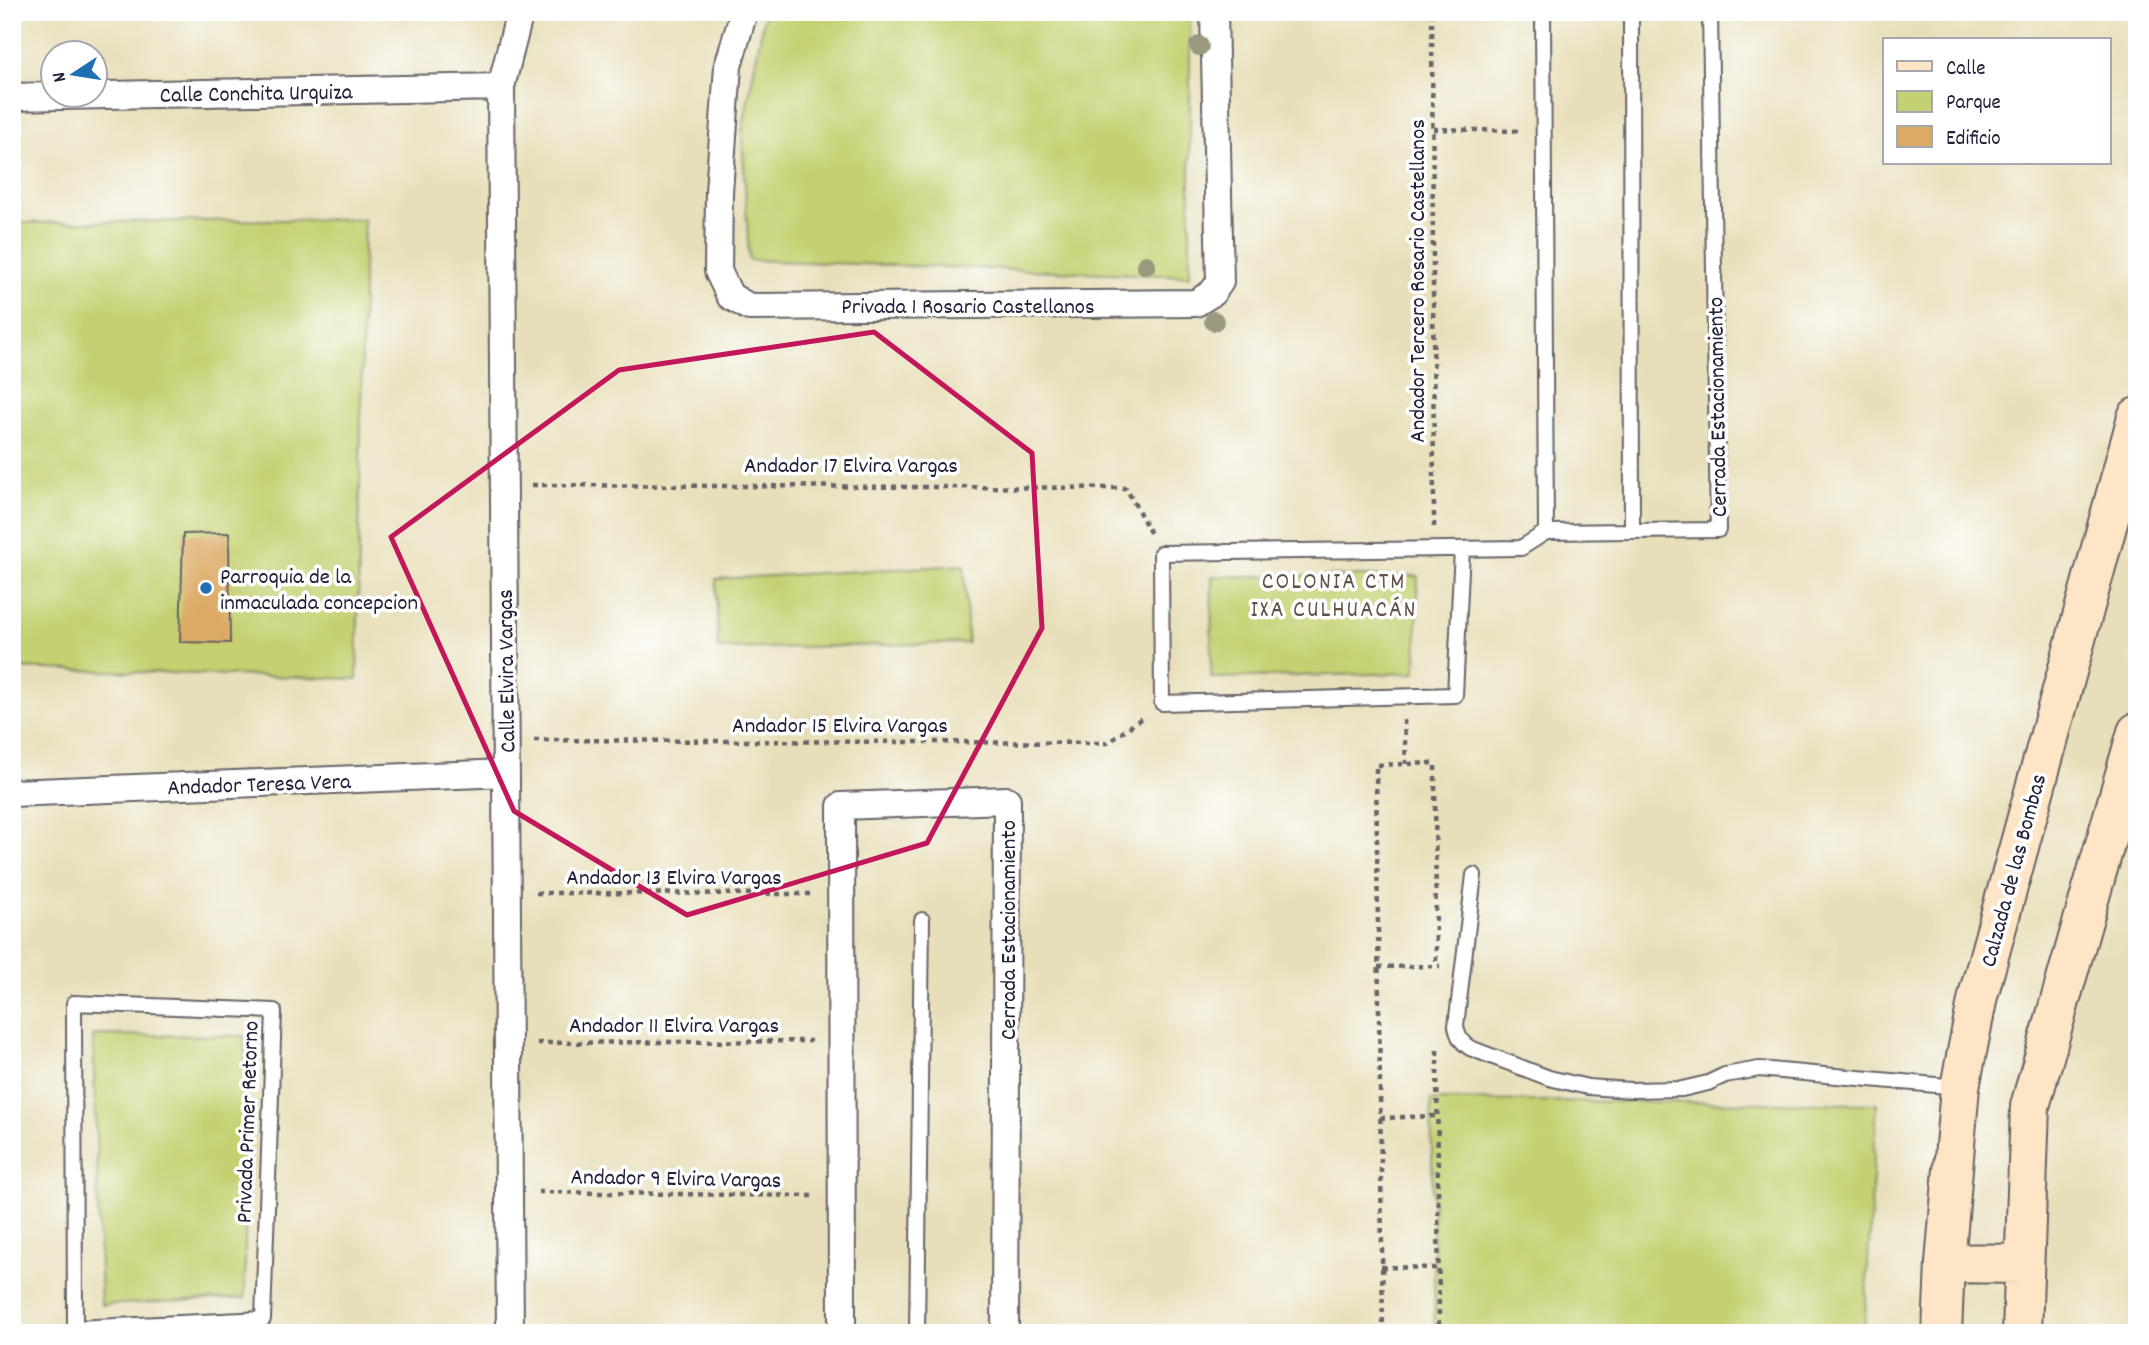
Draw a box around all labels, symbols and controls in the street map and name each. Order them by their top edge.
north arrow [38,38,108,108]
legend [1883,38,2110,164]
text: Calle [1946,55,1985,85]
text: N [47,69,75,84]
street label: Calle Conchita Urquiza [159,77,354,114]
text: Parque [1946,89,2001,119]
street label: Andador Tercero Rosario Castellanos [1403,119,1436,443]
text: Edificio [1946,125,2001,155]
street label: Privada 1 Rosario Castellanos [841,292,1095,325]
street label: Cerrada Estacionamiento [1701,297,1738,517]
street label: Andador 17 Elvira Vargas [744,451,958,484]
place label: Parroquia de la inmaculada concepcion [220,562,418,621]
district label: COLONIA CTM IXA CULHUACÁN [1251,566,1417,628]
marker: Parroquia de la inmaculada concepcion [198,580,214,596]
street label: Calle Elvira Vargas [491,589,526,753]
street label: Andador 15 Elvira Vargas [732,711,948,744]
street label: Andador Teresa Vera [167,767,353,806]
street label: Calzada de las Bombas [1974,771,2057,971]
street label: Cerrada Estacionamiento [994,820,1027,1040]
street label: Andador 13 Elvira Vargas [566,863,782,896]
street label: Andador 11 Elvira Vargas [569,1011,779,1044]
street label: Privada Primer Retorno [229,1020,270,1224]
street label: Andador 9 Elvira Vargas [570,1162,782,1199]

